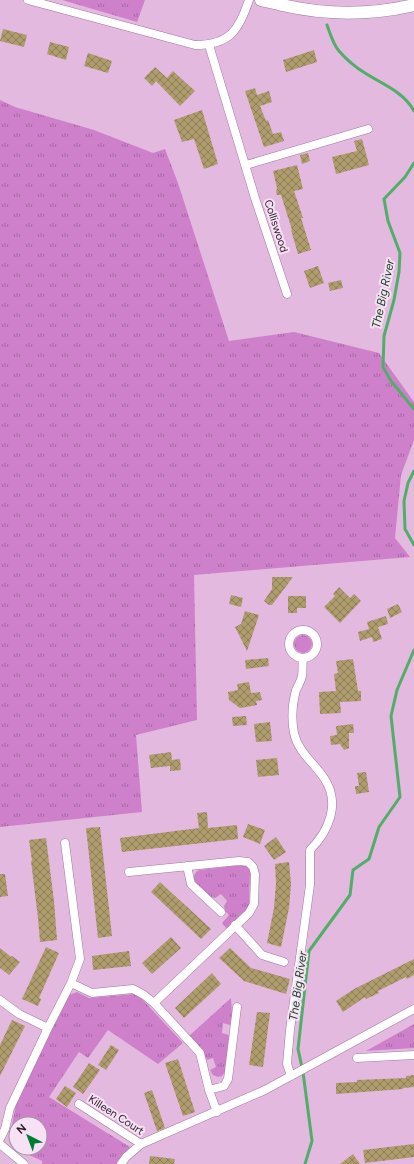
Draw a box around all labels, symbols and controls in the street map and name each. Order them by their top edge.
street label: Colliswood [261,198,291,254]
water label: The Big River [369,257,397,330]
water label: The Big River [286,949,310,1022]
street label: Killeen Court [86,1092,146,1138]
north arrow [8,1116,48,1156]
text: N [14,1121,29,1137]

